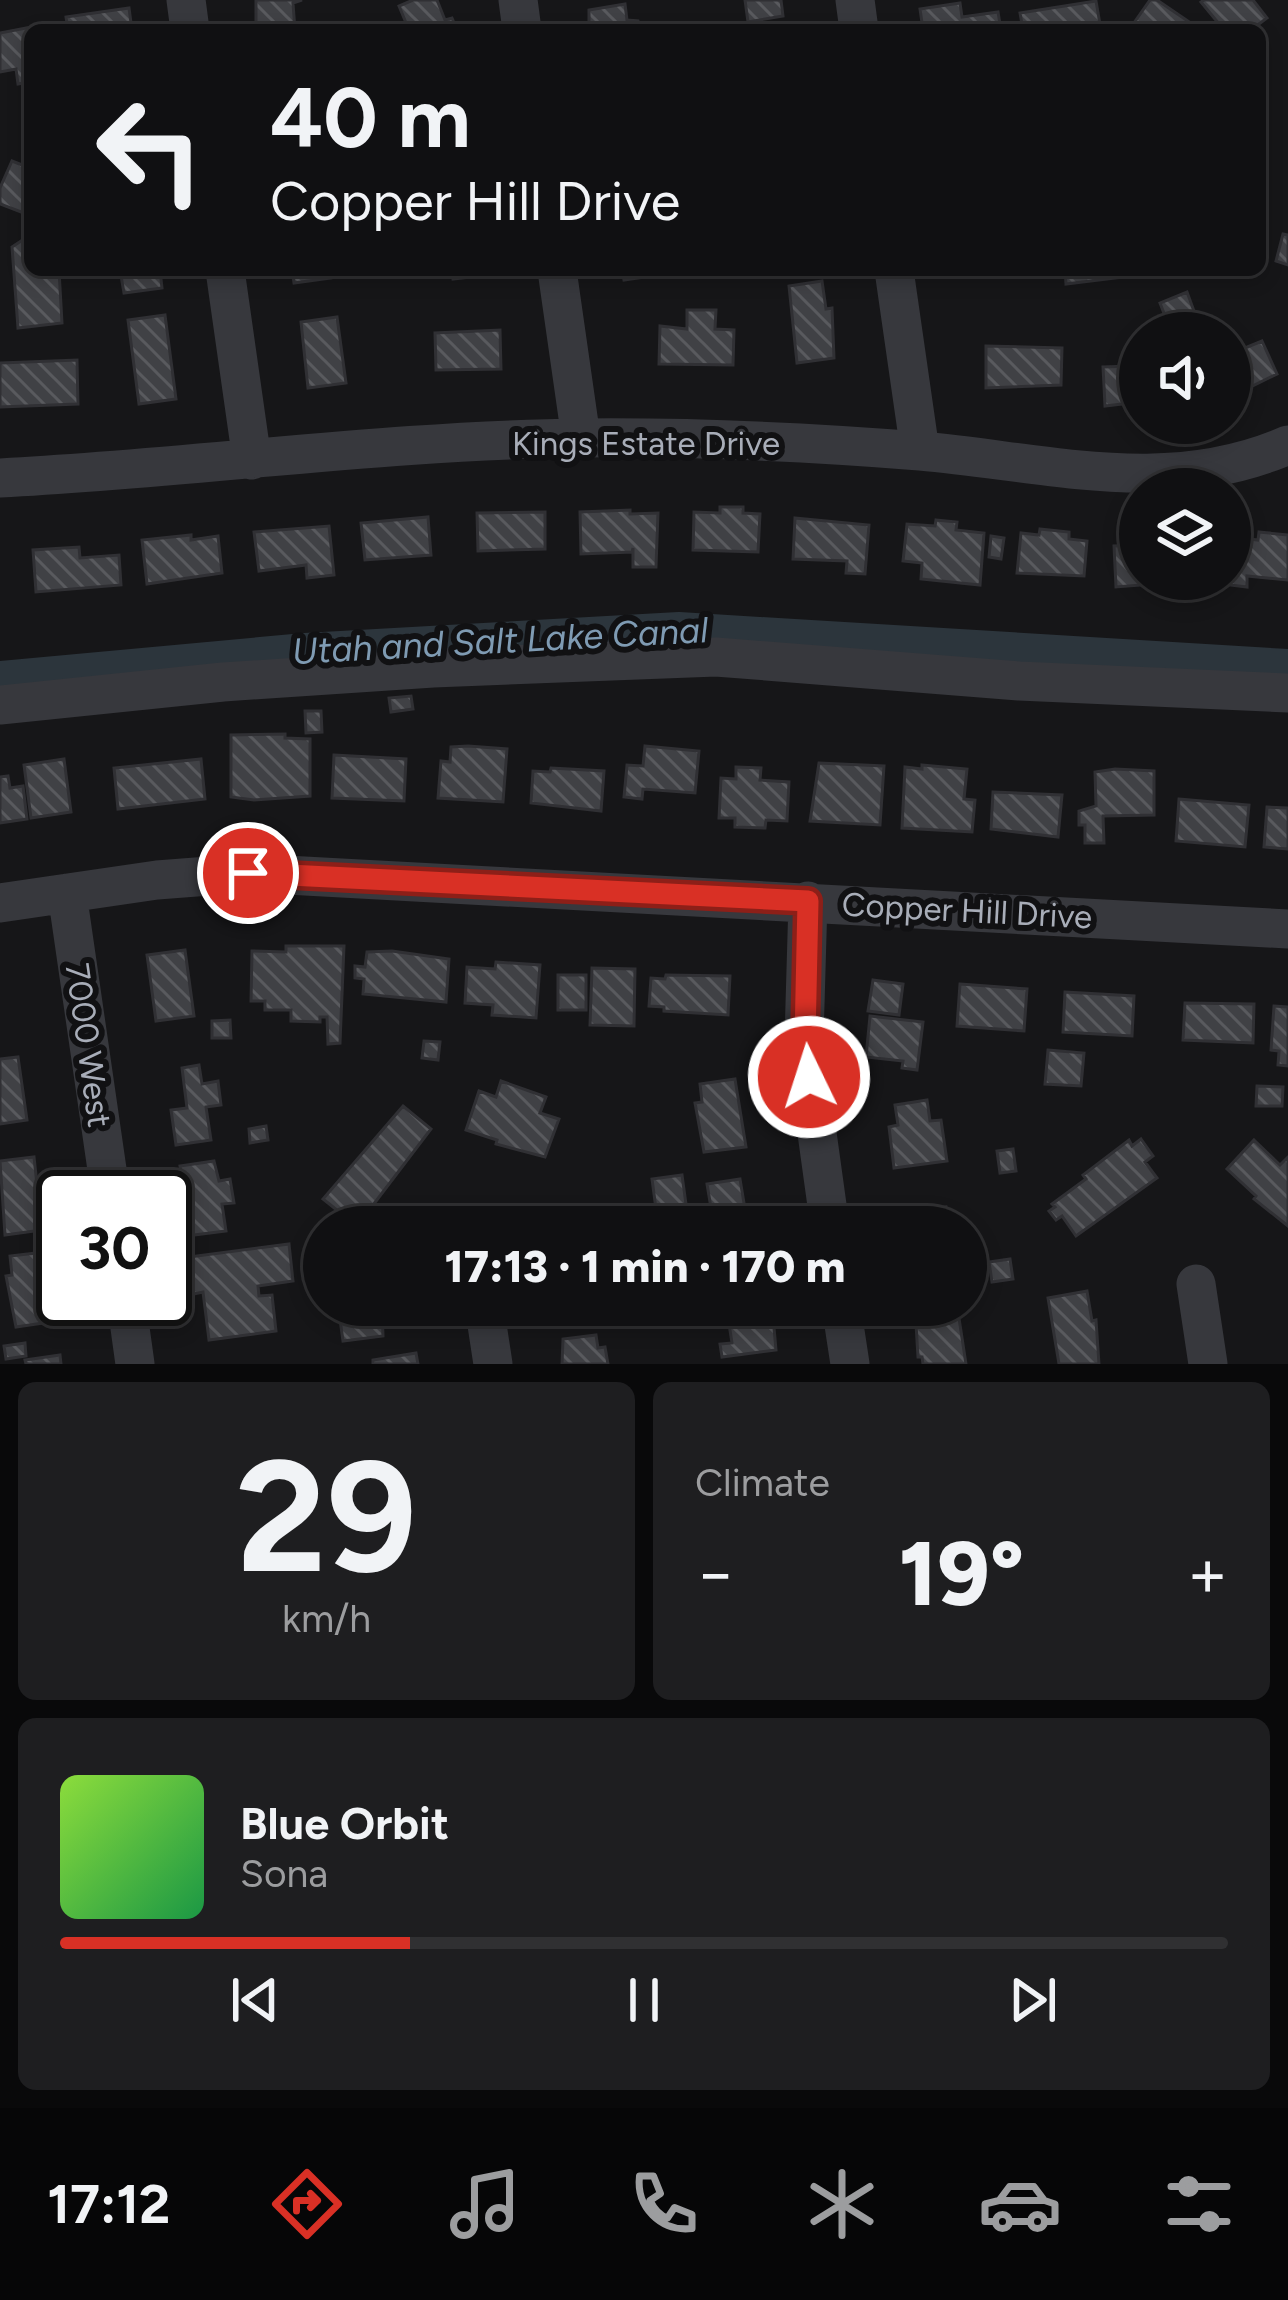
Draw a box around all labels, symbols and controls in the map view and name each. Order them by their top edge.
text: 40 m [270,67,471,168]
icon: left [72,72,228,228]
text: Copper Hill Drive [270,169,680,234]
map controls [1119,312,1251,600]
button: sound [1119,312,1251,444]
street label: Kings Estate Drive [512,424,780,463]
button: layers [1119,468,1251,600]
water label: Utah and Salt Lake Canal [291,608,710,673]
pin [197,822,299,924]
icon: arrive [215,840,281,906]
street label: Copper Hill Drive [841,884,1093,937]
street label: 7000 West [58,960,119,1130]
position arrow [746,1014,872,1140]
speed limit sign: 30 [36,1170,192,1326]
text: 17:13 · 1 min · 170 m [445,1239,845,1293]
text: 29 [236,1423,417,1610]
text: Climate [695,1459,830,1506]
text: 19° [899,1519,1024,1628]
text: − [695,1533,736,1613]
text: + [1187,1533,1228,1613]
text: km/h [282,1595,371,1642]
text: Blue Orbit [240,1796,449,1850]
text: Sona [240,1850,328,1897]
icon: previous [222,1967,288,2033]
icon: pause [611,1967,677,2033]
icon: next [1000,1967,1066,2033]
icon: directions [265,2162,349,2246]
icon: music [443,2162,527,2246]
icon: phone [622,2162,706,2246]
icon: climate [800,2162,884,2246]
icon: car [978,2162,1062,2246]
icon: filters [1157,2162,1241,2246]
text: 17:12 [47,2172,170,2237]

